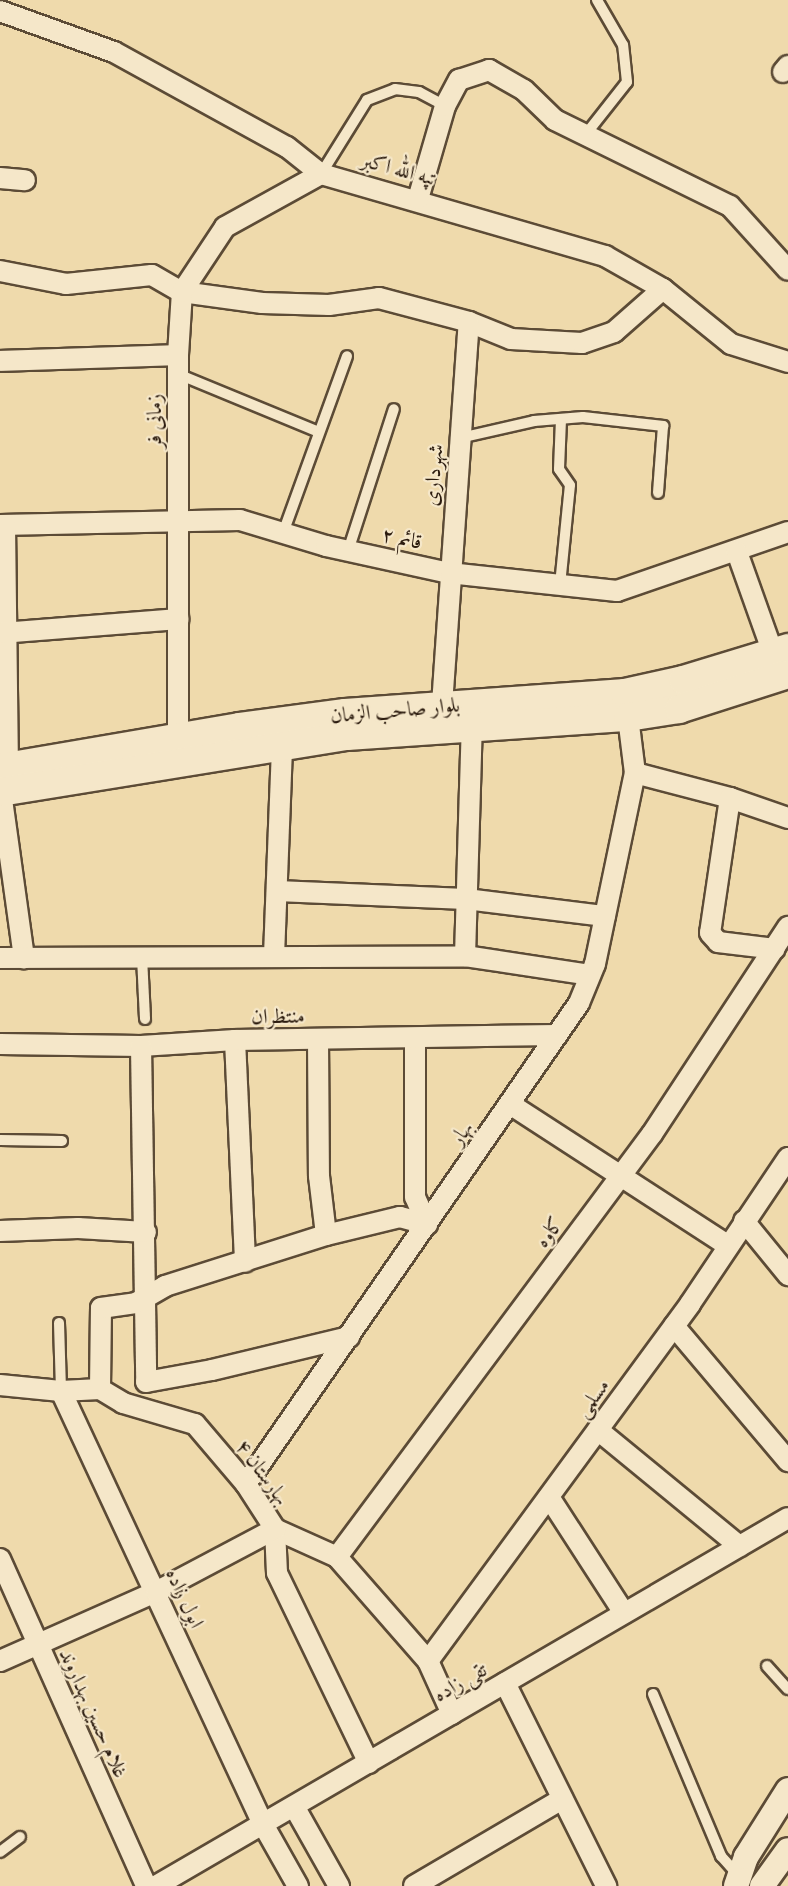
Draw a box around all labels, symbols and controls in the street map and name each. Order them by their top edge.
street label: تپه الله اکبر [358,147,440,191]
street label: زمانی فر [141,394,167,448]
street label: شهرداری [418,443,448,507]
street label: قائم ۲ [380,521,424,555]
street label: بلوار صاحب الزمان [329,692,461,728]
street label: منتظران [251,1003,305,1029]
street label: بهار [444,1116,478,1150]
street label: کاوه [529,1211,569,1253]
street label: مسلمی [569,1374,615,1422]
street label: بهارستان ۴ [231,1434,295,1510]
street label: ابول زاده [160,1564,210,1632]
street label: غلام حسین بهداروند [54,1644,134,1782]
street label: تقی زاده [429,1657,491,1707]

